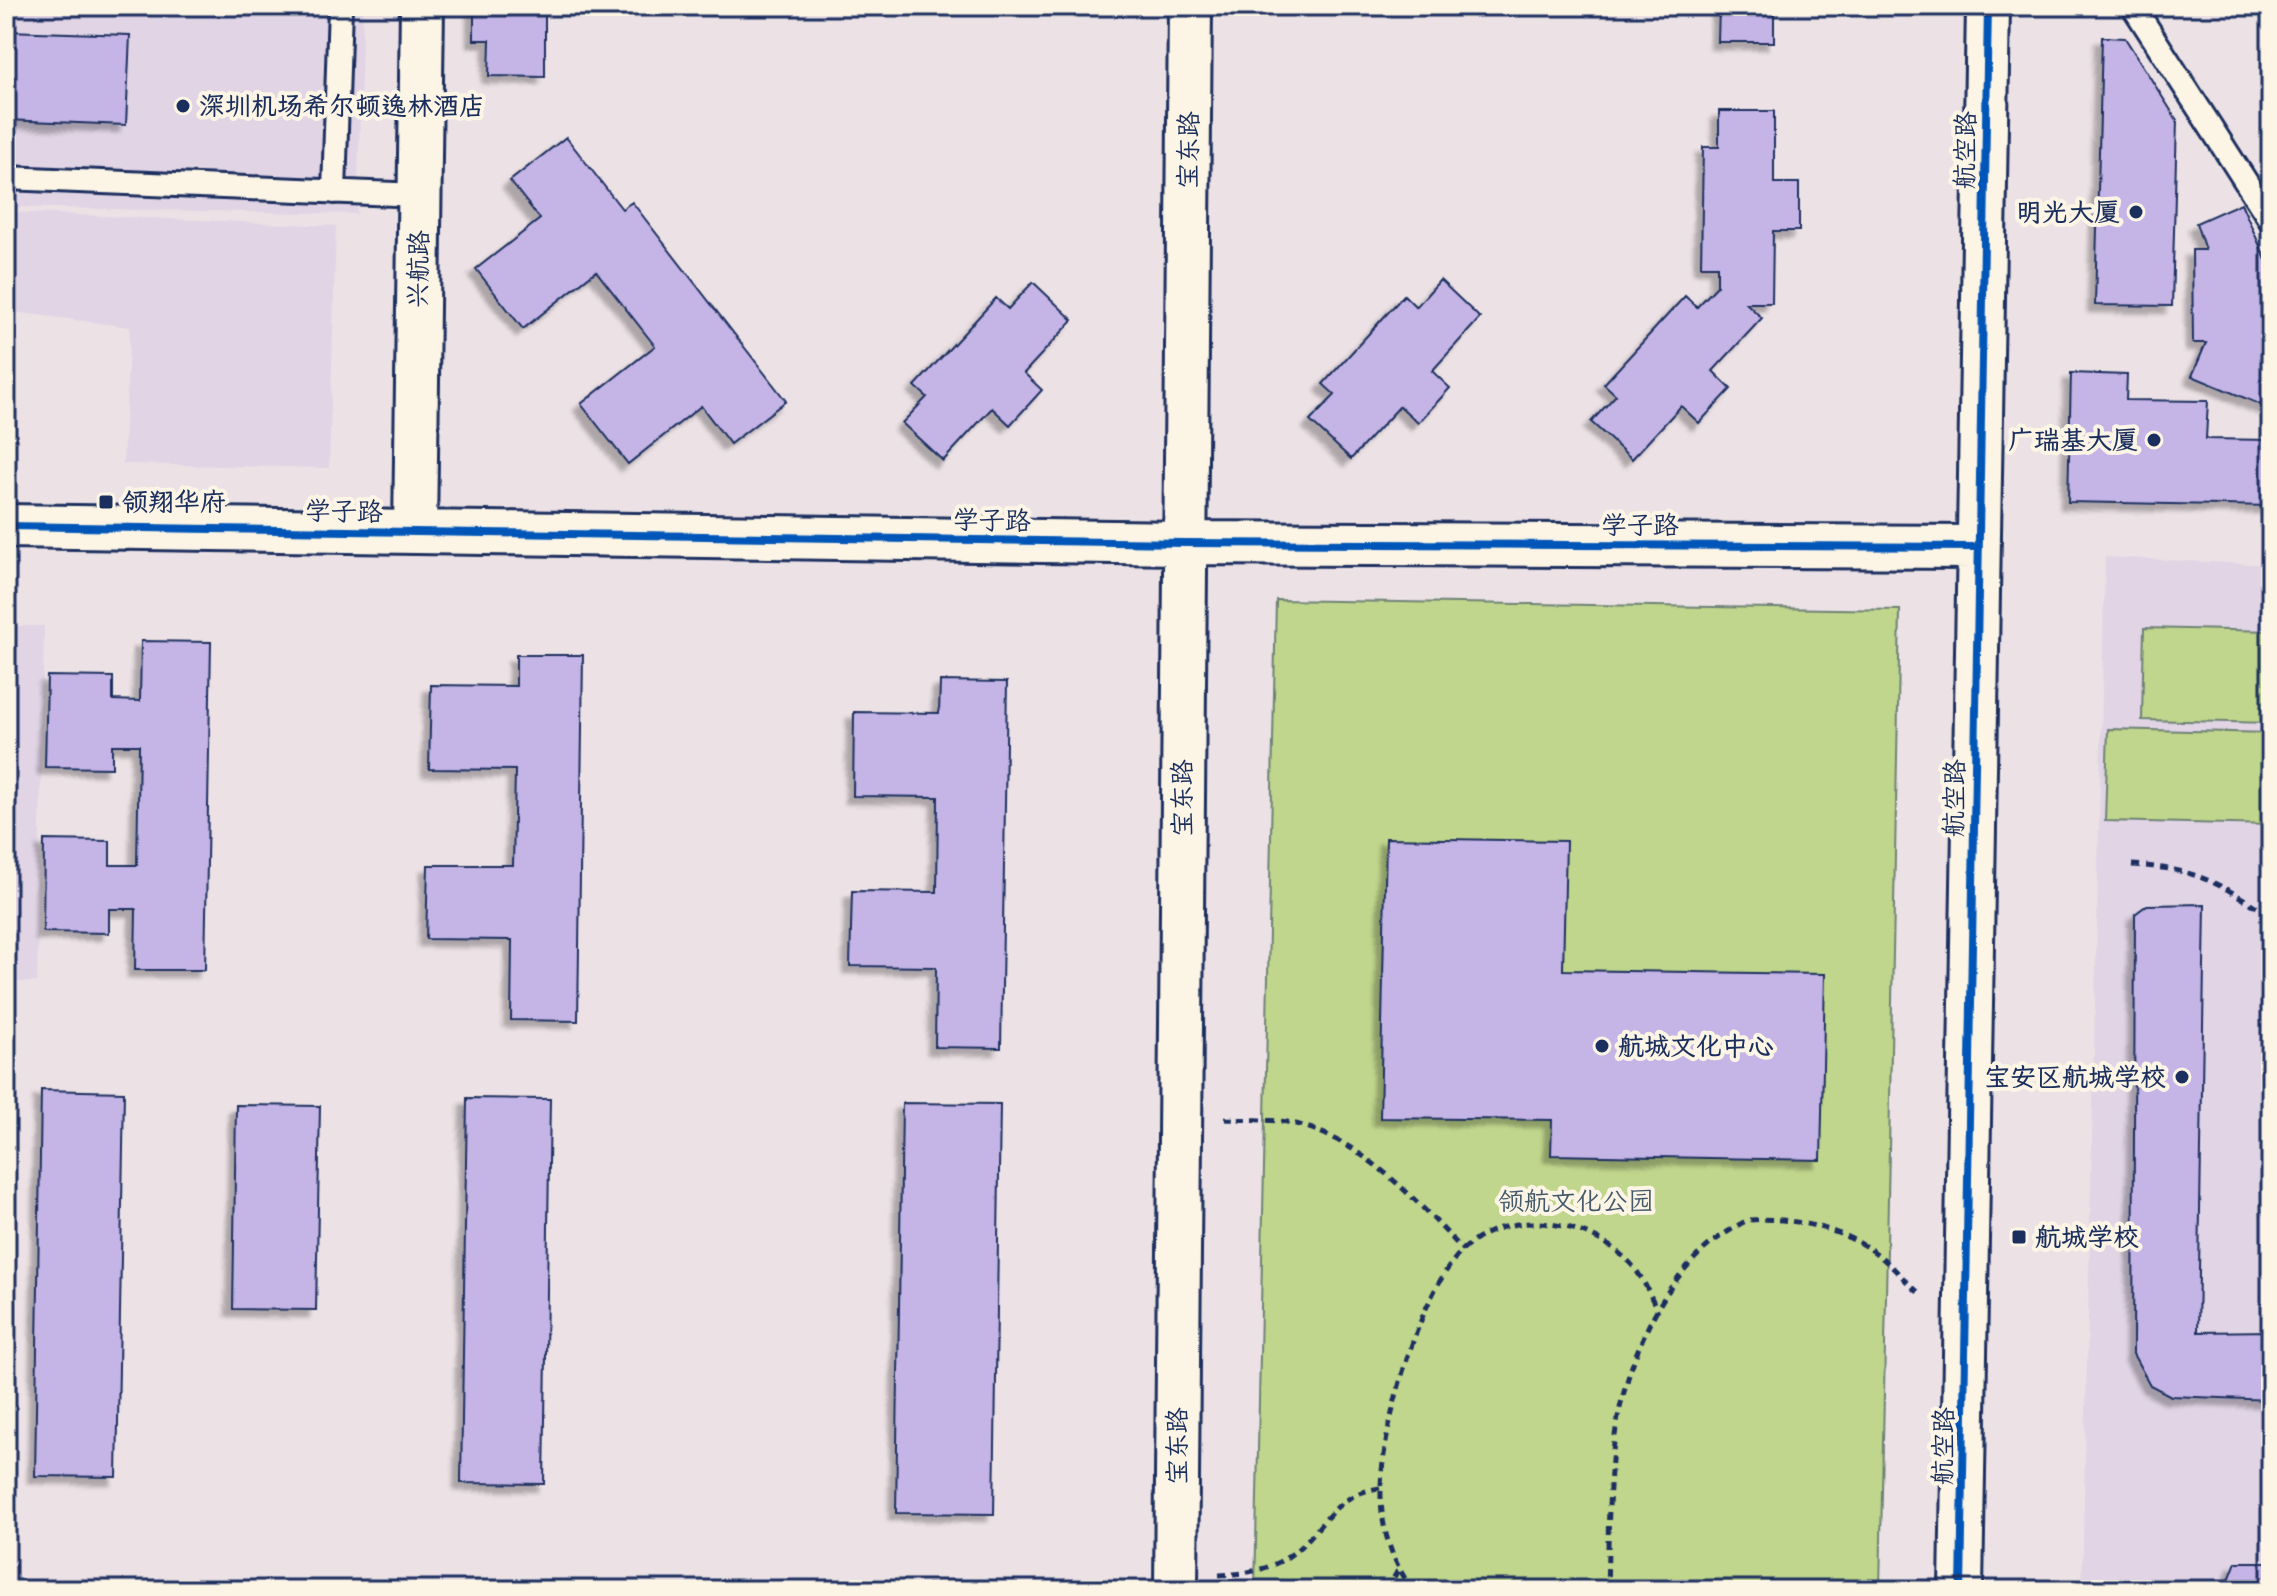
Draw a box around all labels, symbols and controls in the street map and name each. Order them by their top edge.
place label: 深圳机场希尔顿逸林酒店 [199,89,485,122]
marker: 深圳机场希尔顿逸林酒店 [174,97,192,115]
street label: 宝东路 [1170,111,1205,189]
street label: 航空路 [1947,111,1982,189]
place label: 明光大厦 [2016,195,2120,228]
marker: 明光大厦 [2127,203,2145,221]
street label: 兴航路 [400,230,435,308]
place label: 广瑞基大厦 [2008,423,2138,456]
marker: 广瑞基大厦 [2145,431,2163,449]
place label: 领翔华府 [122,485,226,518]
marker: 领翔华府 [97,493,115,511]
street label: 学子路 [305,493,383,528]
street label: 学子路 [953,502,1031,537]
street label: 学子路 [1601,508,1679,541]
street label: 宝东路 [1165,759,1198,837]
street label: 航空路 [1936,759,1971,837]
place label: 航城文化中心 [1618,1029,1774,1062]
marker: 航城文化中心 [1593,1037,1611,1055]
place label: 宝安区航城学校 [1984,1060,2166,1093]
marker: 宝安区航城学校 [2173,1068,2191,1086]
park label: 领航文化公园 [1498,1184,1654,1217]
place label: 航城学校 [2035,1220,2139,1253]
marker: 航城学校 [2010,1228,2028,1246]
street label: 宝东路 [1160,1407,1193,1485]
street label: 航空路 [1925,1407,1960,1485]

